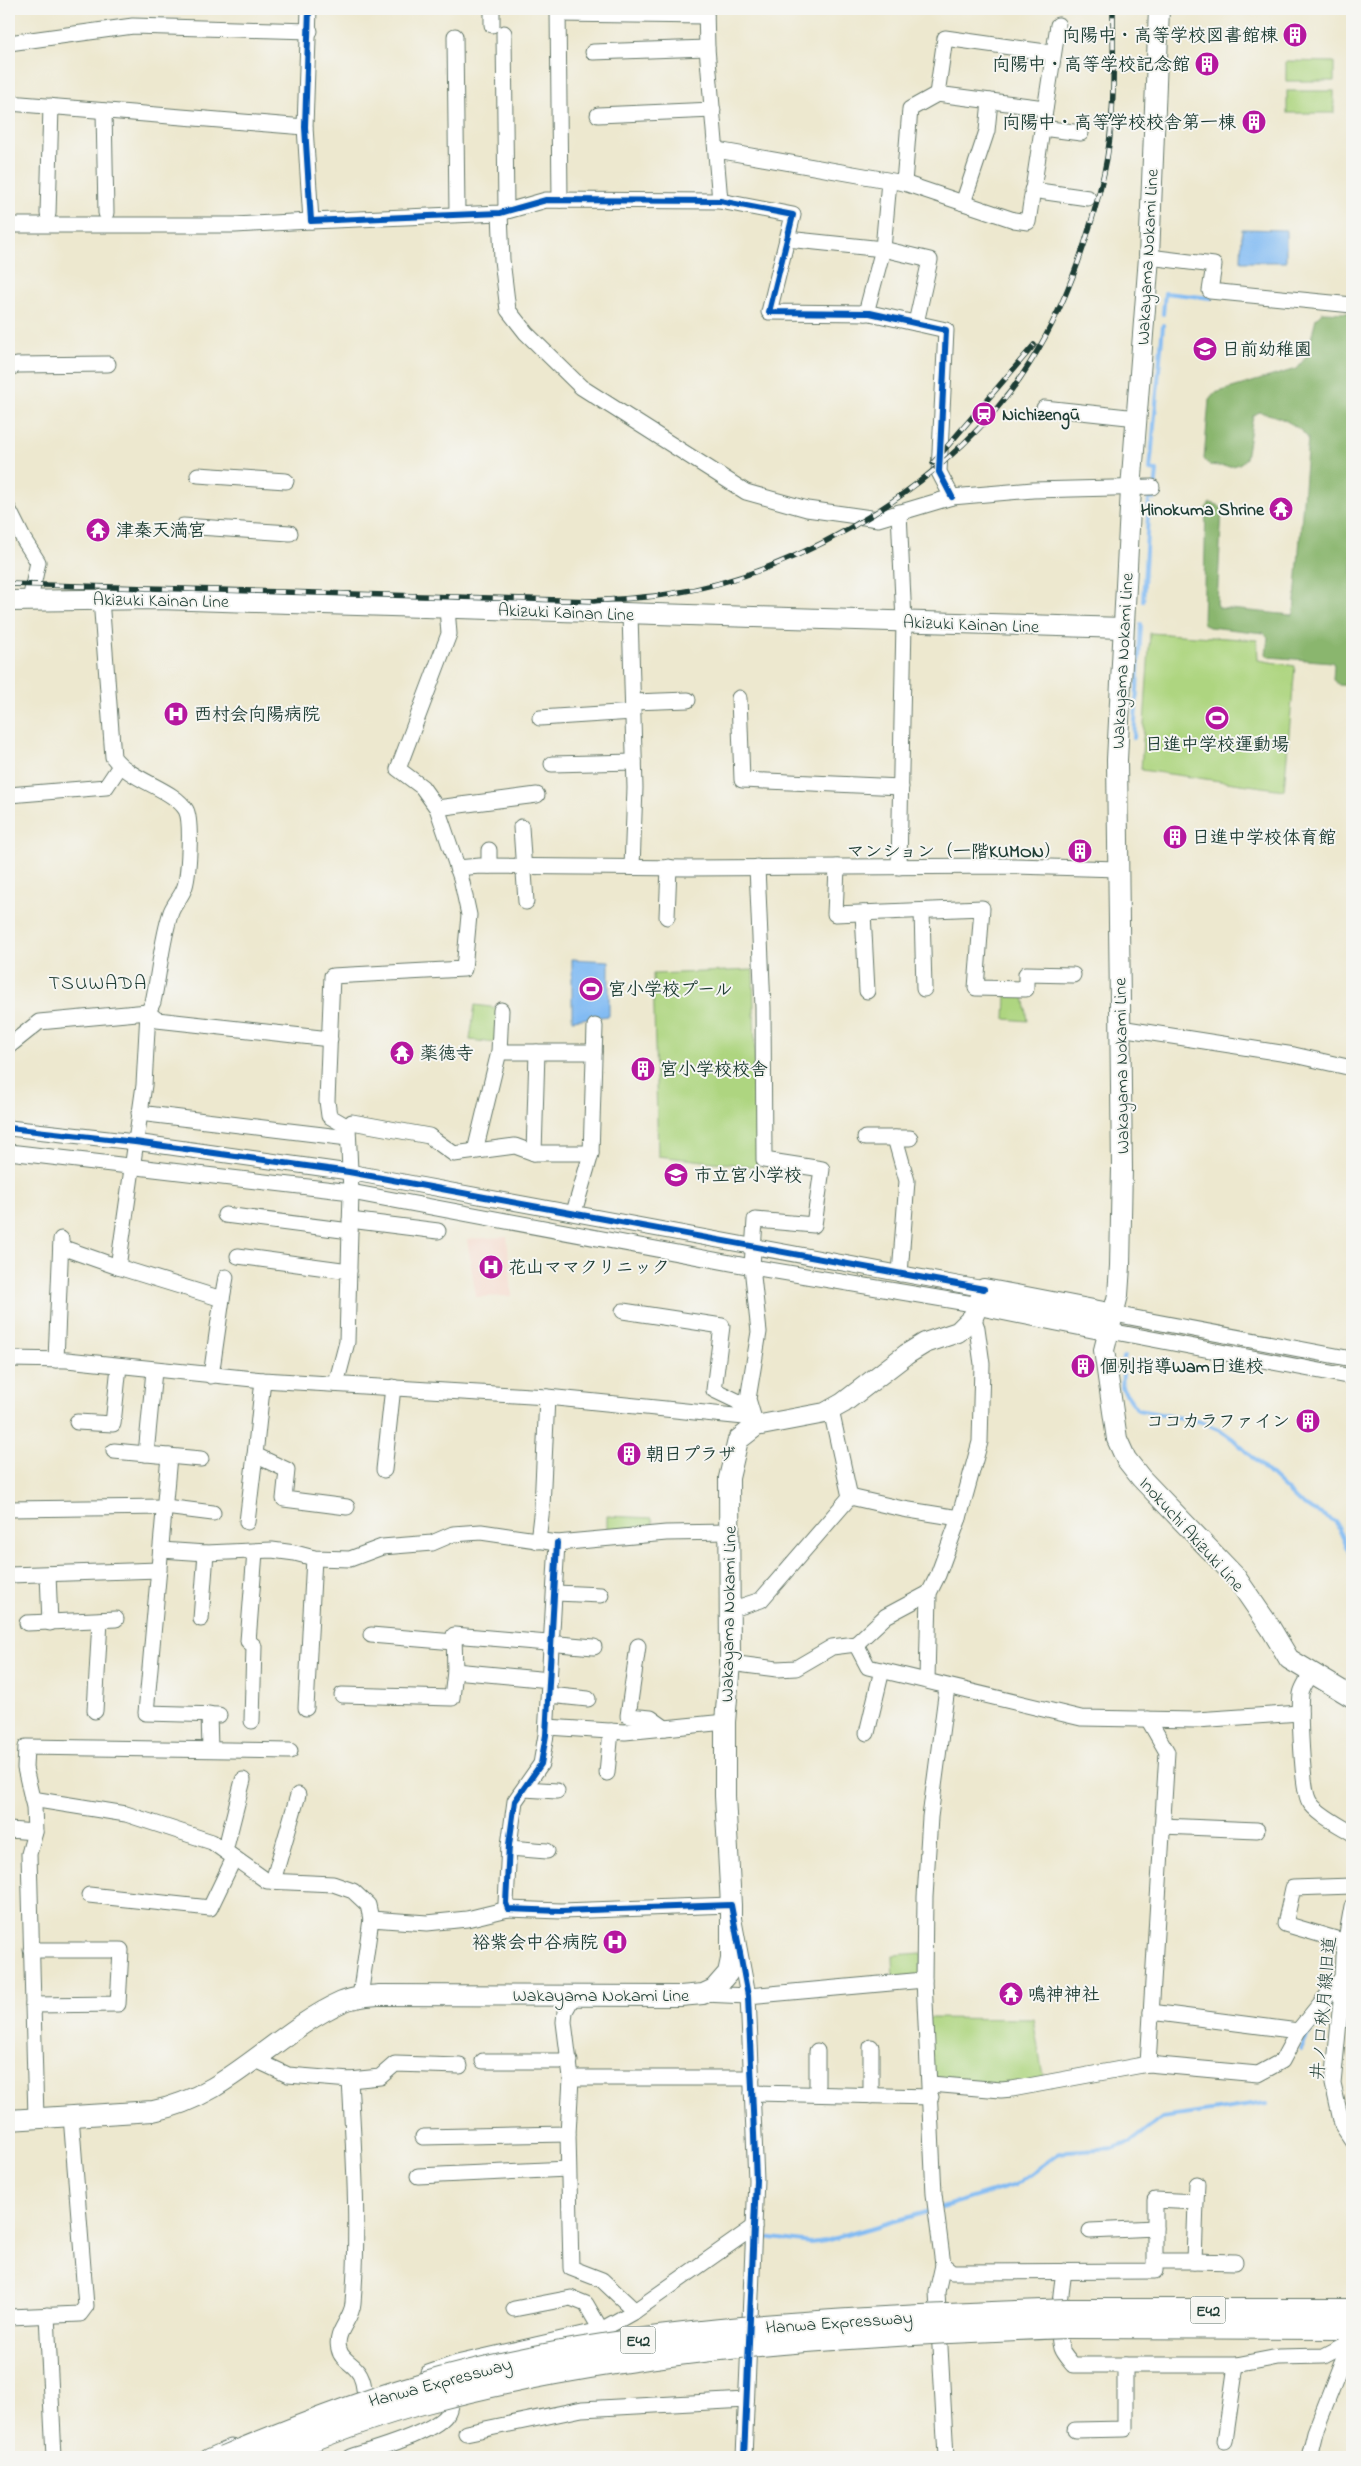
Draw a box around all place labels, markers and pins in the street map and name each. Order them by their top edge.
building icon: 向陽中・高等学校図書館棟 [1282,22,1308,48]
place label: 向陽中・高等学校図書館棟 [1062,24,1278,50]
building icon: 向陽中・高等学校記念館 [1194,51,1220,77]
place label: 向陽中・高等学校記念館 [992,53,1190,79]
building icon: 向陽中・高等学校校舎第一棟 [1241,109,1267,135]
place label: 向陽中・高等学校校舎第一棟 [1002,111,1236,137]
school or university icon: 日前幼稚園 [1192,336,1218,362]
place label: 日前幼稚園 [1222,338,1312,364]
station icon: Nichizengū [971,401,997,427]
place label: Nichizengū [1002,403,1080,430]
temple icon: Hinokuma Shrine [1268,496,1294,522]
place label: Hinokuma Shrine [1140,498,1265,524]
temple icon: 津秦天満宮 [85,517,111,543]
place label: 津秦天満宮 [116,519,206,545]
hospital icon: 西村会向陽病院 [163,701,189,727]
place label: 西村会向陽病院 [194,703,320,729]
sports icon: 日進中学校運動場 [1204,705,1230,731]
place label: 日進中学校運動場 [1145,733,1289,759]
building icon: 日進中学校体育館 [1162,824,1188,850]
place label: 日進中学校体育館 [1192,826,1336,852]
building icon: マンション（一階KUMON） [1067,838,1093,864]
place label: マンション（一階KUMON） [846,840,1062,866]
sports icon: 宮小学校プール [578,976,604,1002]
place label: 宮小学校プール [608,978,732,1004]
temple icon: 薬徳寺 [389,1040,415,1066]
place label: 薬徳寺 [420,1042,474,1068]
building icon: 宮小学校校舎 [630,1056,656,1082]
place label: 宮小学校校舎 [660,1058,768,1084]
school or university icon: 市立宮小学校 [663,1162,689,1188]
place label: 市立宮小学校 [694,1164,802,1190]
hospital icon: 花山ママクリニック [478,1254,504,1280]
place label: 花山ママクリニック [508,1256,670,1282]
building icon: 個別指導Wam日進校 [1070,1353,1096,1379]
place label: 個別指導Wam日進校 [1100,1355,1264,1381]
building icon: ココカラファイン [1295,1408,1321,1434]
place label: ココカラファイン [1146,1410,1290,1436]
building icon: 朝日プラザ [616,1441,642,1467]
place label: 朝日プラザ [646,1443,736,1469]
hospital icon: 裕紫会中谷病院 [602,1929,628,1955]
place label: 裕紫会中谷病院 [472,1931,598,1957]
temple icon: 鳴神神社 [998,1981,1024,2007]
place label: 鳴神神社 [1028,1983,1100,2009]

